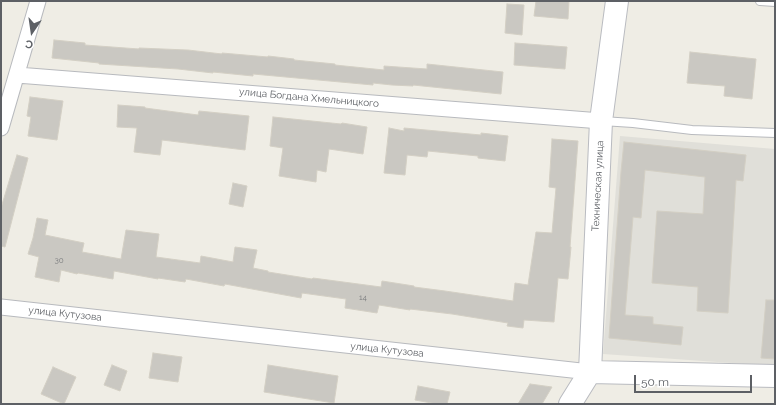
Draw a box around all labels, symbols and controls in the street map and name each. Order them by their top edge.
north arrow [12,12,52,52]
text: С [24,37,34,51]
street label: улица Богдана Хмельницкого [238,86,380,110]
street label: Техническая улица [590,140,606,232]
house number: 30 [54,256,64,266]
house number: 14 [359,293,367,303]
street label: улица Кутузова [28,304,102,324]
street label: улица Кутузова [350,340,424,360]
scale bar [636,367,754,393]
text: 50 m [641,375,669,389]

